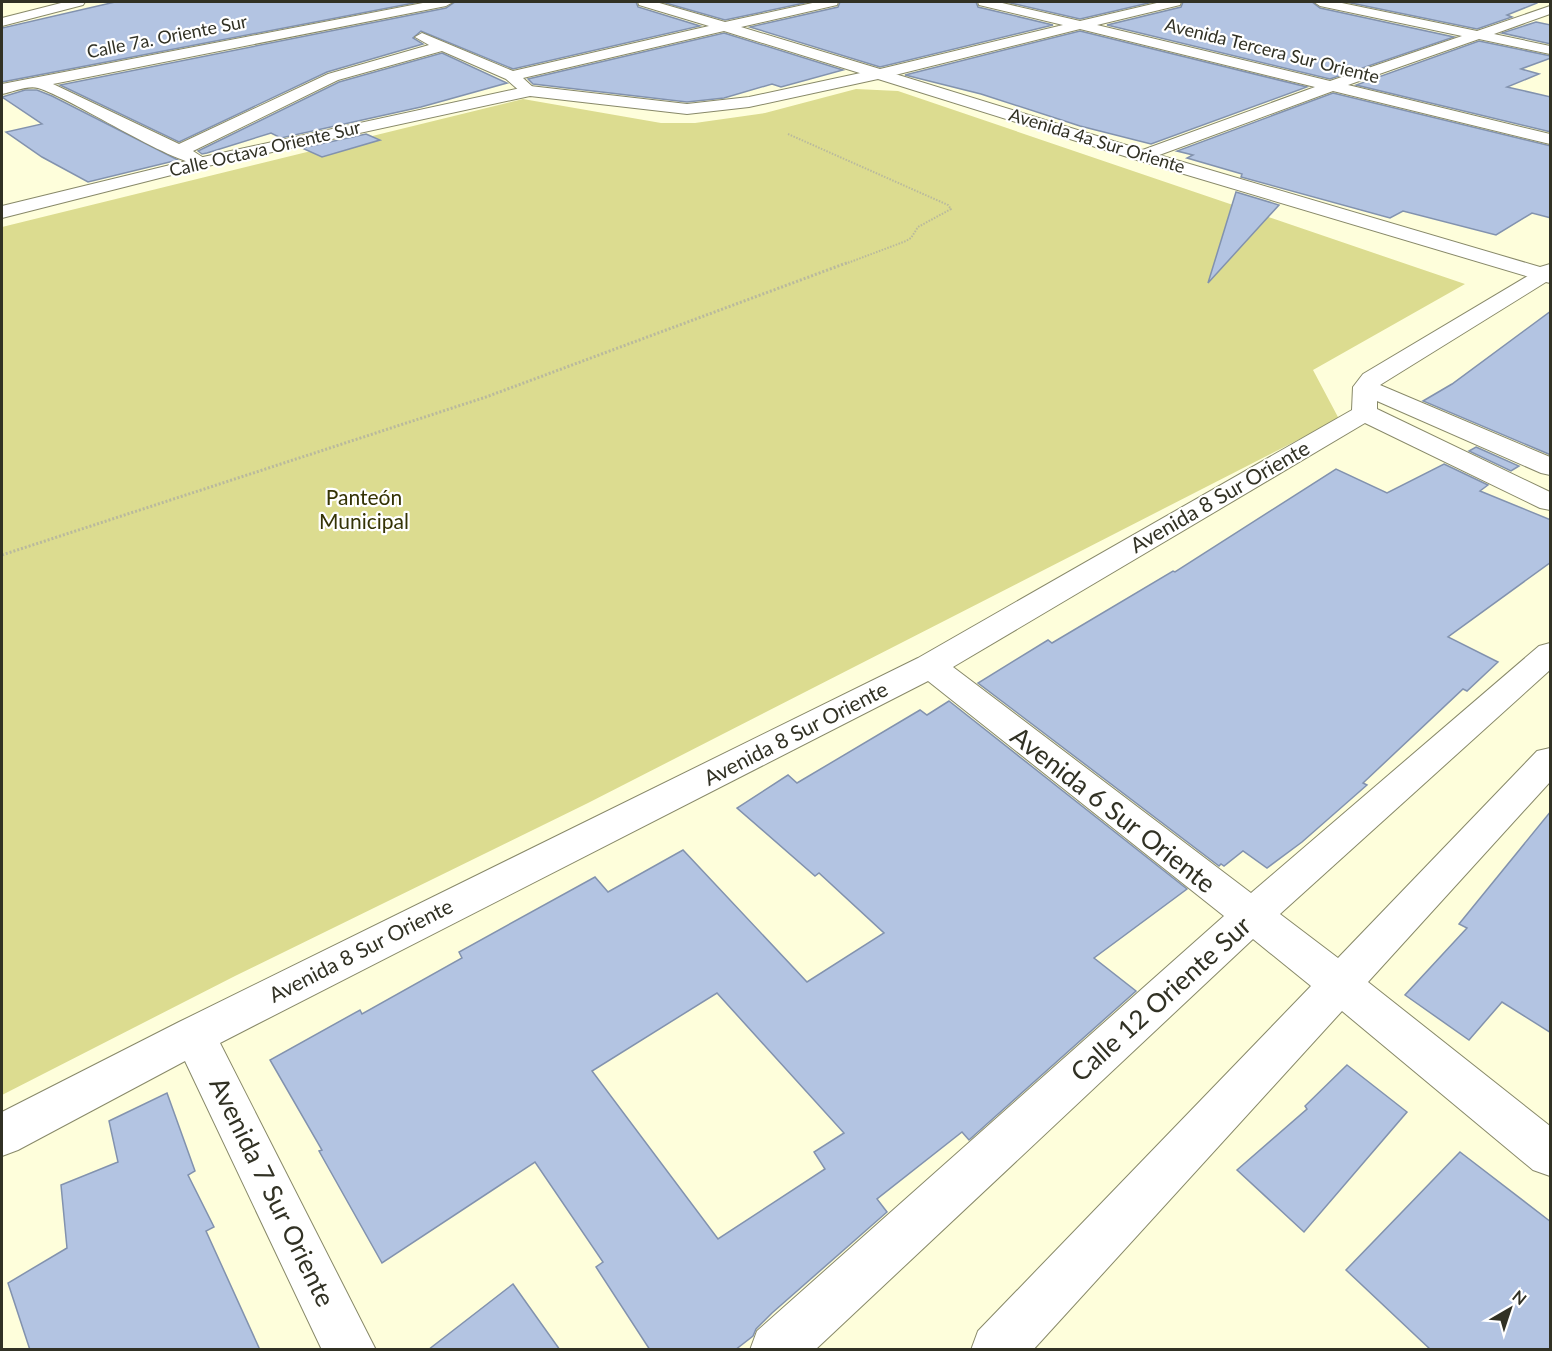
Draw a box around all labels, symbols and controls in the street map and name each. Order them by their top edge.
street label: Calle 7a. Oriente Sur [85,10,249,62]
street label: Avenida Tercera Sur Oriente [1163,13,1382,87]
street label: Avenida 4a Sur Oriente [1007,103,1188,177]
street label: Calle Octava Oriente Sur [167,115,363,181]
street label: Avenida 8 Sur Oriente [1125,434,1313,557]
park label: Panteón Municipal [319,484,409,533]
street label: Avenida 8 Sur Oriente [699,675,891,790]
street label: Avenida 6 Sur Oriente [1005,719,1222,899]
street label: Avenida 8 Sur Oriente [264,892,456,1007]
street label: Calle 12 Oriente Sur [1064,909,1257,1088]
street label: Avenida 7 Sur Oriente [203,1072,342,1311]
north arrow [1480,1279,1540,1339]
text: N [1509,1286,1531,1308]

